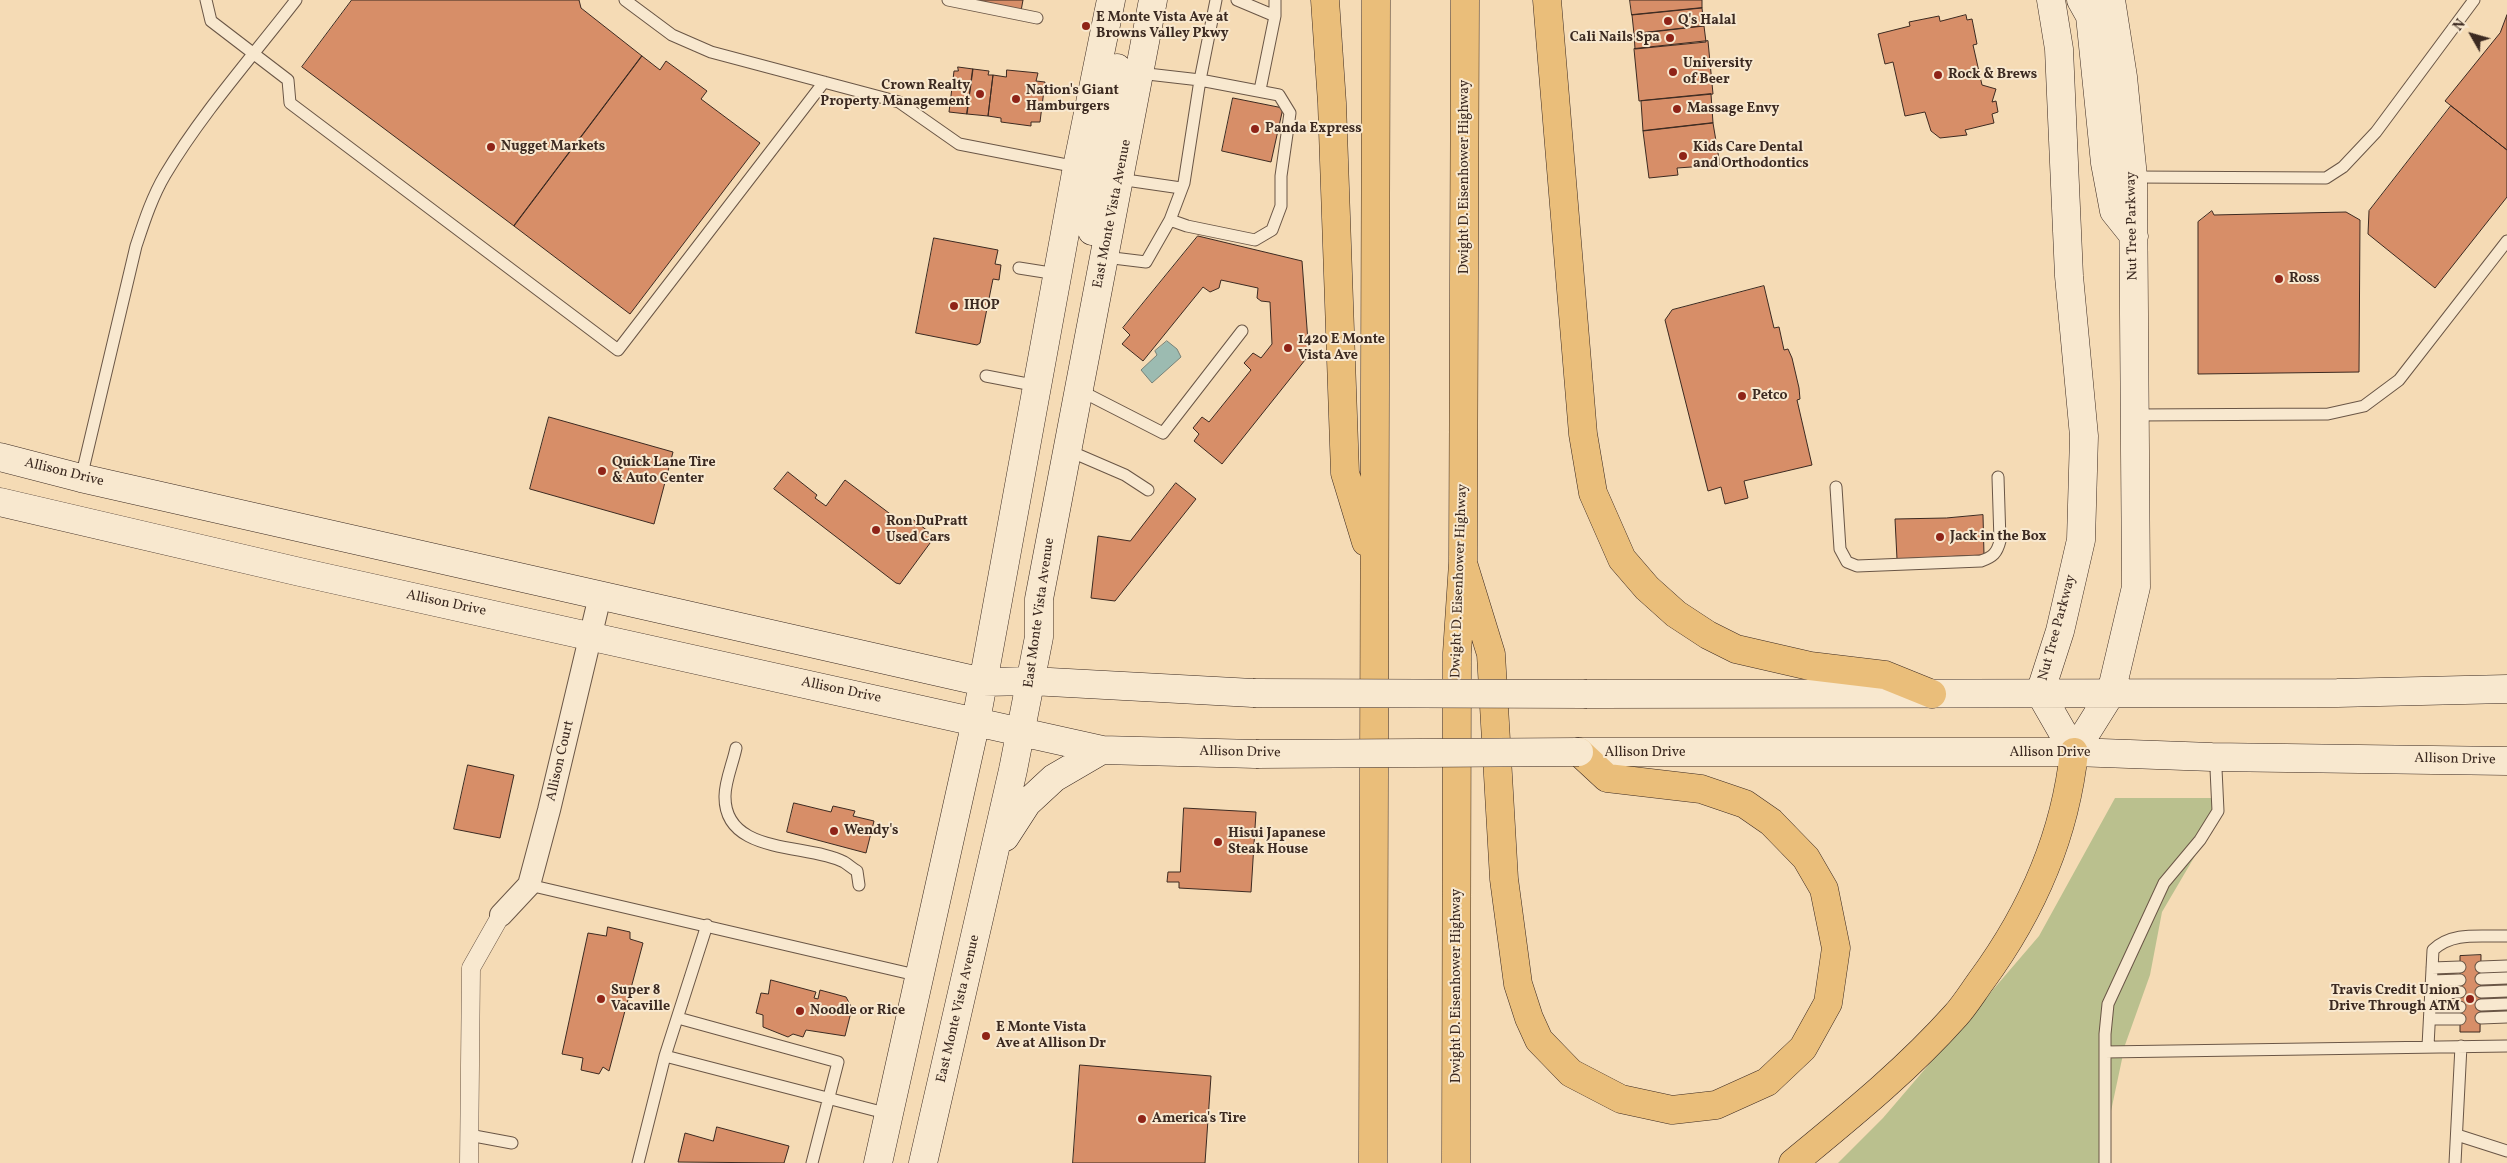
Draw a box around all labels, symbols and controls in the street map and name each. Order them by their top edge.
place label: E Monte Vista Ave at Browns Valley Pkwy [1096,10,1229,42]
north arrow [2447,10,2497,60]
place label: Q's Halal [1678,13,1736,29]
marker: Q's Halal [1662,15,1674,27]
text: N [2449,16,2470,35]
marker: E Monte Vista Ave at Browns Valley Pkwy [1080,20,1092,32]
place label: Cali Nails Spa [1570,30,1660,46]
marker: Cali Nails Spa [1664,32,1676,44]
place label: University of Beer [1683,56,1753,88]
marker: University of Beer [1667,66,1679,78]
place label: Rock & Brews [1948,67,2037,83]
marker: Rock & Brews [1932,69,1944,81]
place label: Crown Realty Property Management [820,78,970,110]
street label: Dwight D. Eisenhower Highway [1457,80,1473,274]
place label: Nation's Giant Hamburgers [1026,83,1119,115]
marker: Crown Realty Property Management [974,88,986,100]
marker: Nation's Giant Hamburgers [1010,93,1022,105]
place label: Massage Envy [1687,101,1779,117]
marker: Massage Envy [1671,103,1683,115]
place label: Panda Express [1265,121,1362,137]
marker: Panda Express [1249,123,1261,135]
street label: East Monte Vista Avenue [1090,138,1136,290]
place label: Nugget Markets [501,139,605,155]
place label: Kids Care Dental and Orthodontics [1693,140,1809,172]
marker: Nugget Markets [485,141,497,153]
marker: Kids Care Dental and Orthodontics [1677,150,1689,162]
street label: Nut Tree Parkway [2124,171,2142,281]
place label: Ross [2289,271,2319,287]
marker: Ross [2273,273,2285,285]
place label: IHOP [964,298,1000,314]
marker: IHOP [948,300,960,312]
place label: 1420 E Monte Vista Ave [1298,332,1385,364]
marker: 1420 E Monte Vista Ave [1282,342,1294,354]
place label: Petco [1752,388,1788,404]
marker: Petco [1736,390,1748,402]
street label: Allison Drive [23,455,105,491]
place label: Quick Lane Tire & Auto Center [612,455,716,488]
marker: Quick Lane Tire & Auto Center [596,465,608,477]
street label: Dwight D. Eisenhower Highway [1448,484,1472,678]
place label: Ron DuPratt Used Cars [886,514,968,546]
marker: Ron DuPratt Used Cars [870,524,882,536]
place label: Jack in the Box [1950,529,2046,545]
marker: Jack in the Box [1934,531,1946,543]
street label: East Monte Vista Avenue [1021,537,1059,689]
street label: Nut Tree Parkway [2036,573,2080,683]
street label: Allison Drive [405,587,487,621]
street label: Allison Drive [800,674,882,708]
street label: Allison Court [544,719,578,803]
street label: Allison Drive [1199,744,1281,762]
street label: Allison Drive [1604,745,1686,761]
street label: Allison Drive [2009,745,2091,761]
street label: Allison Drive [2414,751,2496,769]
place label: Wendy's [844,823,899,839]
marker: Wendy's [828,825,840,837]
place label: Hisui Japanese Steak House [1228,826,1326,859]
marker: Hisui Japanese Steak House [1212,836,1224,848]
street label: Dwight D. Eisenhower Highway [1449,889,1465,1083]
street label: East Monte Vista Avenue [934,933,984,1085]
place label: Super 8 Vacaville [611,983,670,1016]
place label: Travis Credit Union Drive Through ATM [2329,983,2460,1016]
marker: Super 8 Vacaville [595,993,607,1005]
marker: Travis Credit Union Drive Through ATM [2464,993,2476,1005]
place label: Noodle or Rice [810,1003,905,1019]
marker: Noodle or Rice [794,1005,806,1017]
place label: E Monte Vista Ave at Allison Dr [996,1020,1106,1052]
marker: E Monte Vista Ave at Allison Dr [980,1030,992,1042]
place label: America's Tire [1152,1111,1246,1127]
marker: America's Tire [1136,1113,1148,1125]

